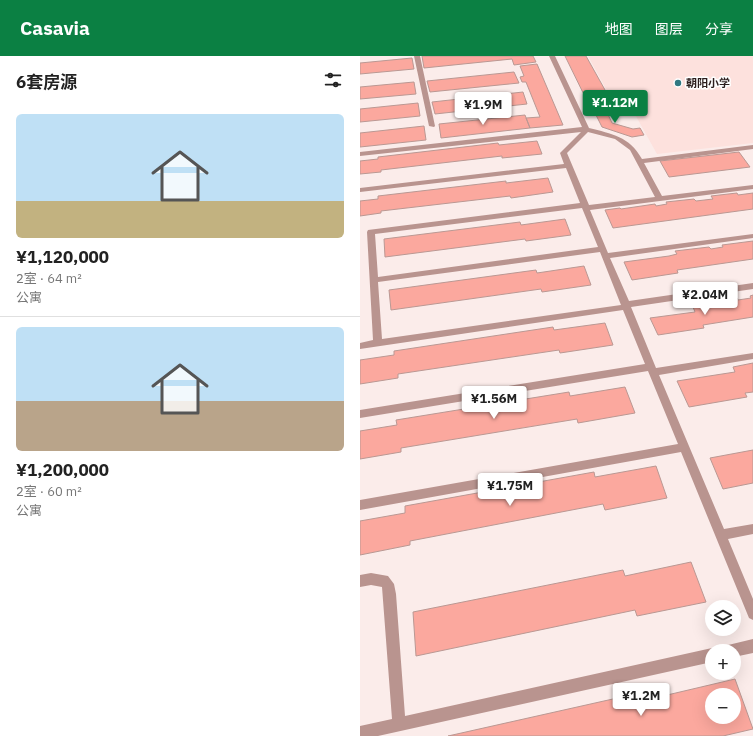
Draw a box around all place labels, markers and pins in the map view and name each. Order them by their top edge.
place label: 朝阳小学 [686,76,730,90]
marker: 朝阳小学 [673,78,683,88]
pin: ¥1.12M [582,90,648,124]
pin: ¥1.9M [455,92,511,126]
pin: ¥2.04M [672,282,738,316]
pin: ¥1.56M [461,386,527,420]
pin: ¥1.75M [477,473,543,507]
pin: ¥1.2M [613,683,669,717]

